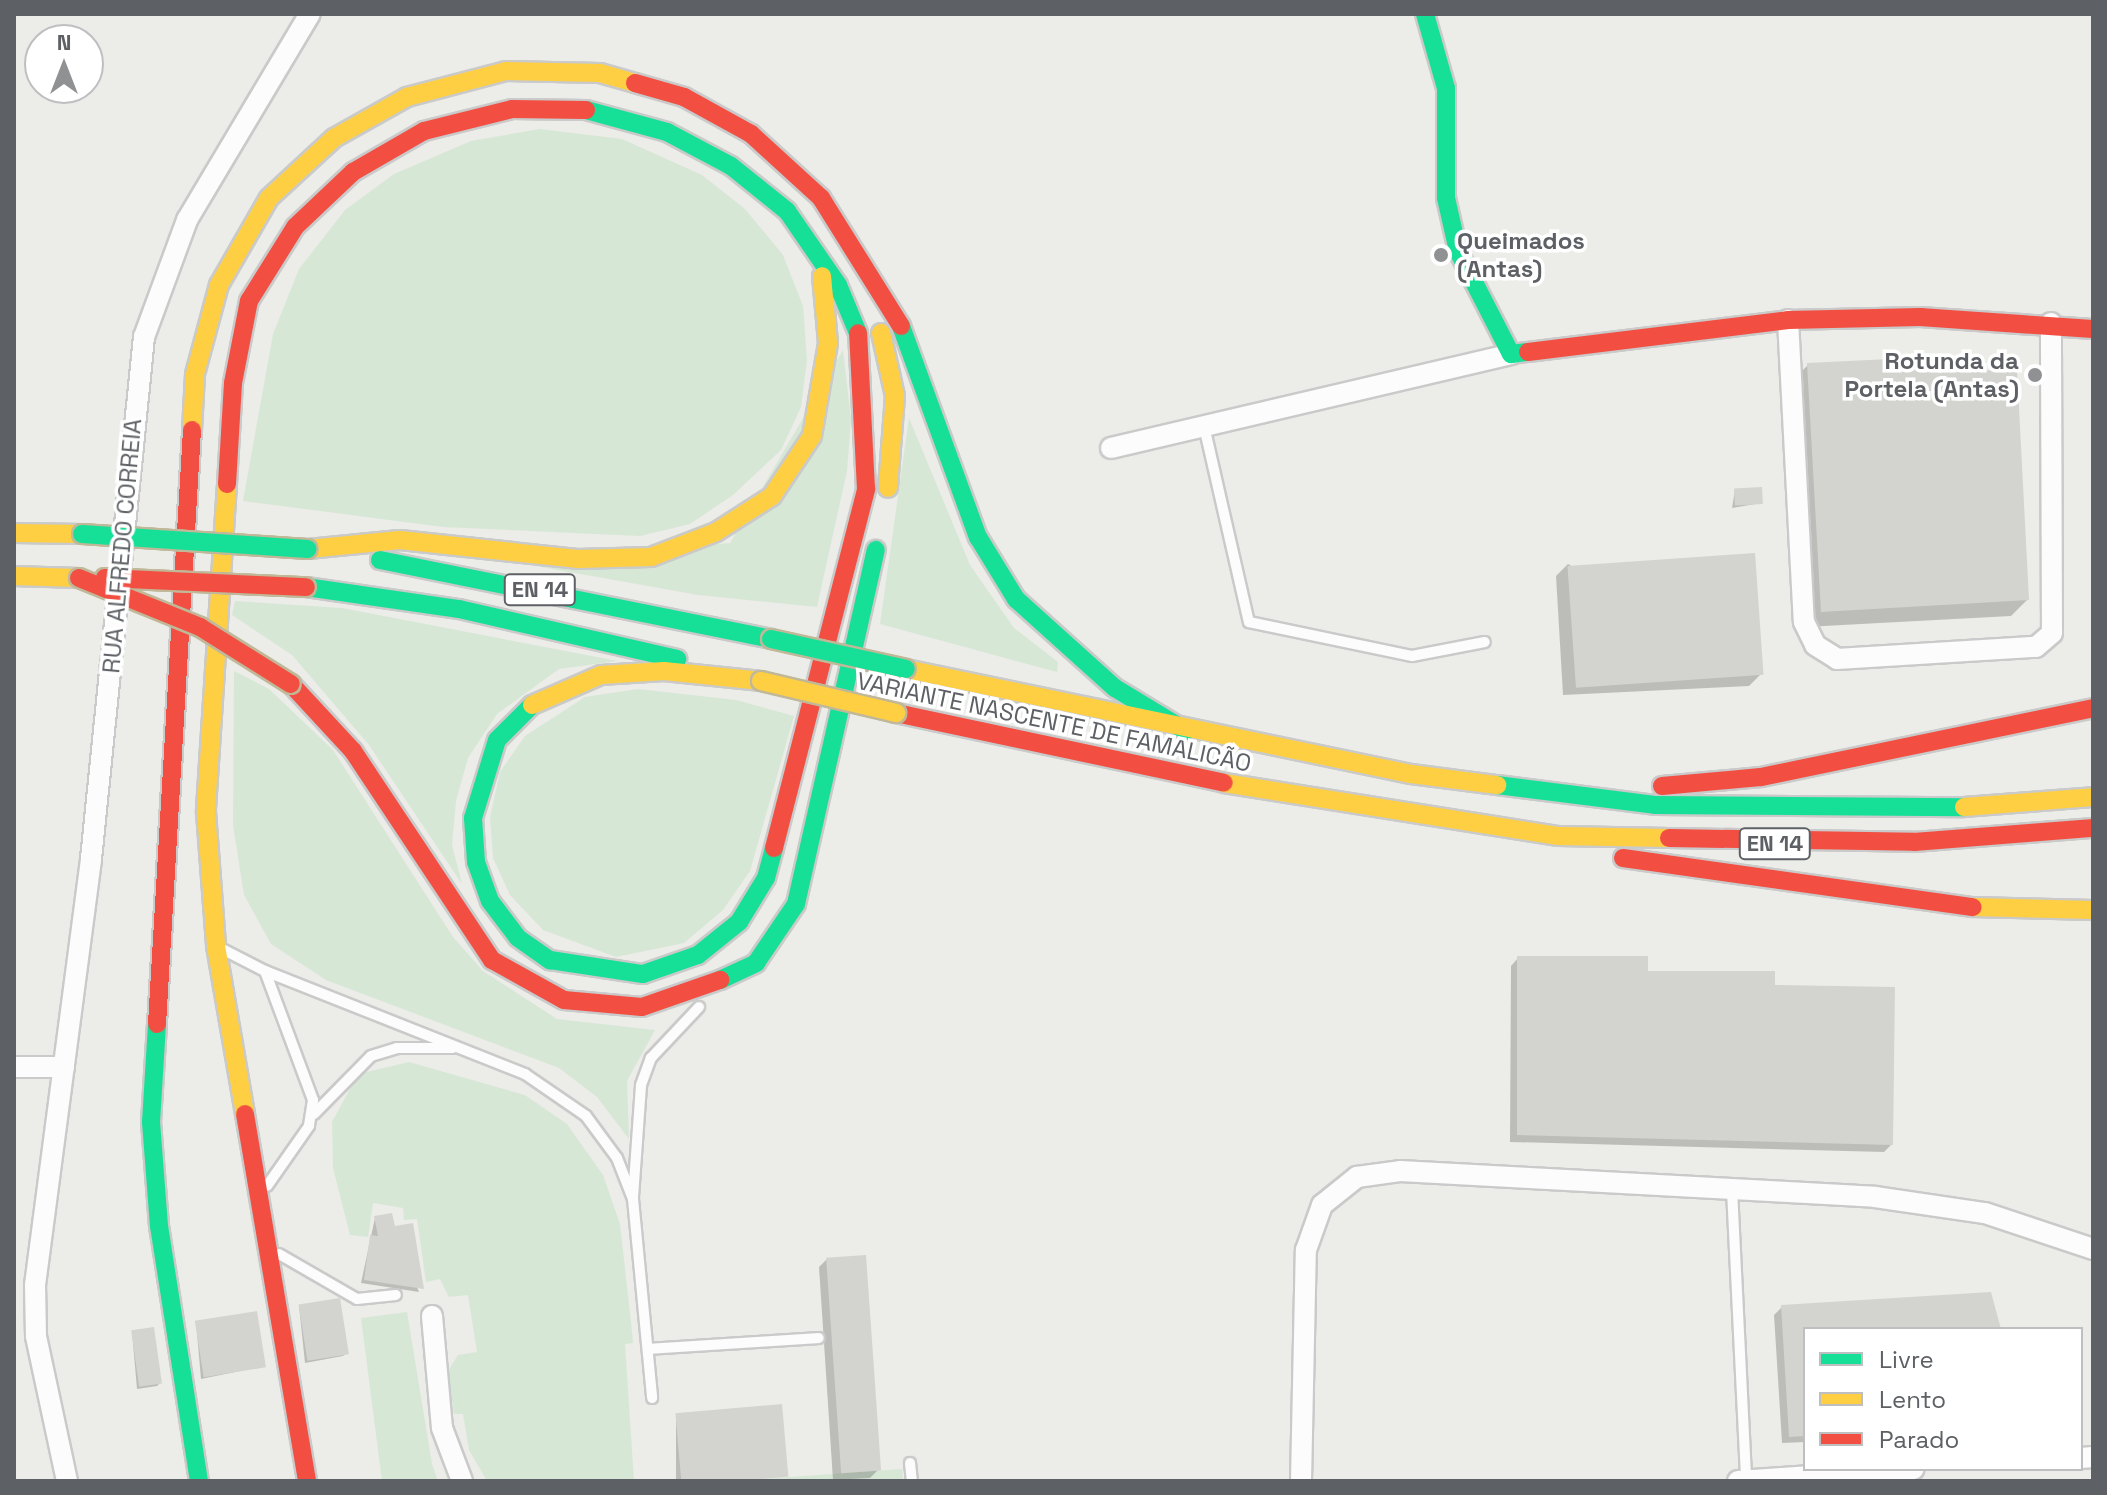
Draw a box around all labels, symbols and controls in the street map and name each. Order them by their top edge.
north arrow [24,24,104,104]
text: N [57,28,71,56]
place label: Queimados (Antas) [1457,227,1585,283]
marker: Queimados (Antas) [1432,246,1450,264]
place label: Rotunda da Portela (Antas) [1844,347,2019,403]
marker: Rotunda da Portela (Antas) [2026,366,2044,384]
street label: RUA ALFREDO CORREIA [96,417,148,675]
road number: EN 14 [502,572,578,608]
street label: VARIANTE NASCENTE DE FAMALICÃO [854,666,1254,778]
road number: EN 14 [1737,826,1813,862]
legend [1803,1327,2083,1471]
text: Livre [1879,1344,1934,1375]
text: Lento [1879,1384,1946,1415]
text: Parado [1879,1424,1959,1455]

